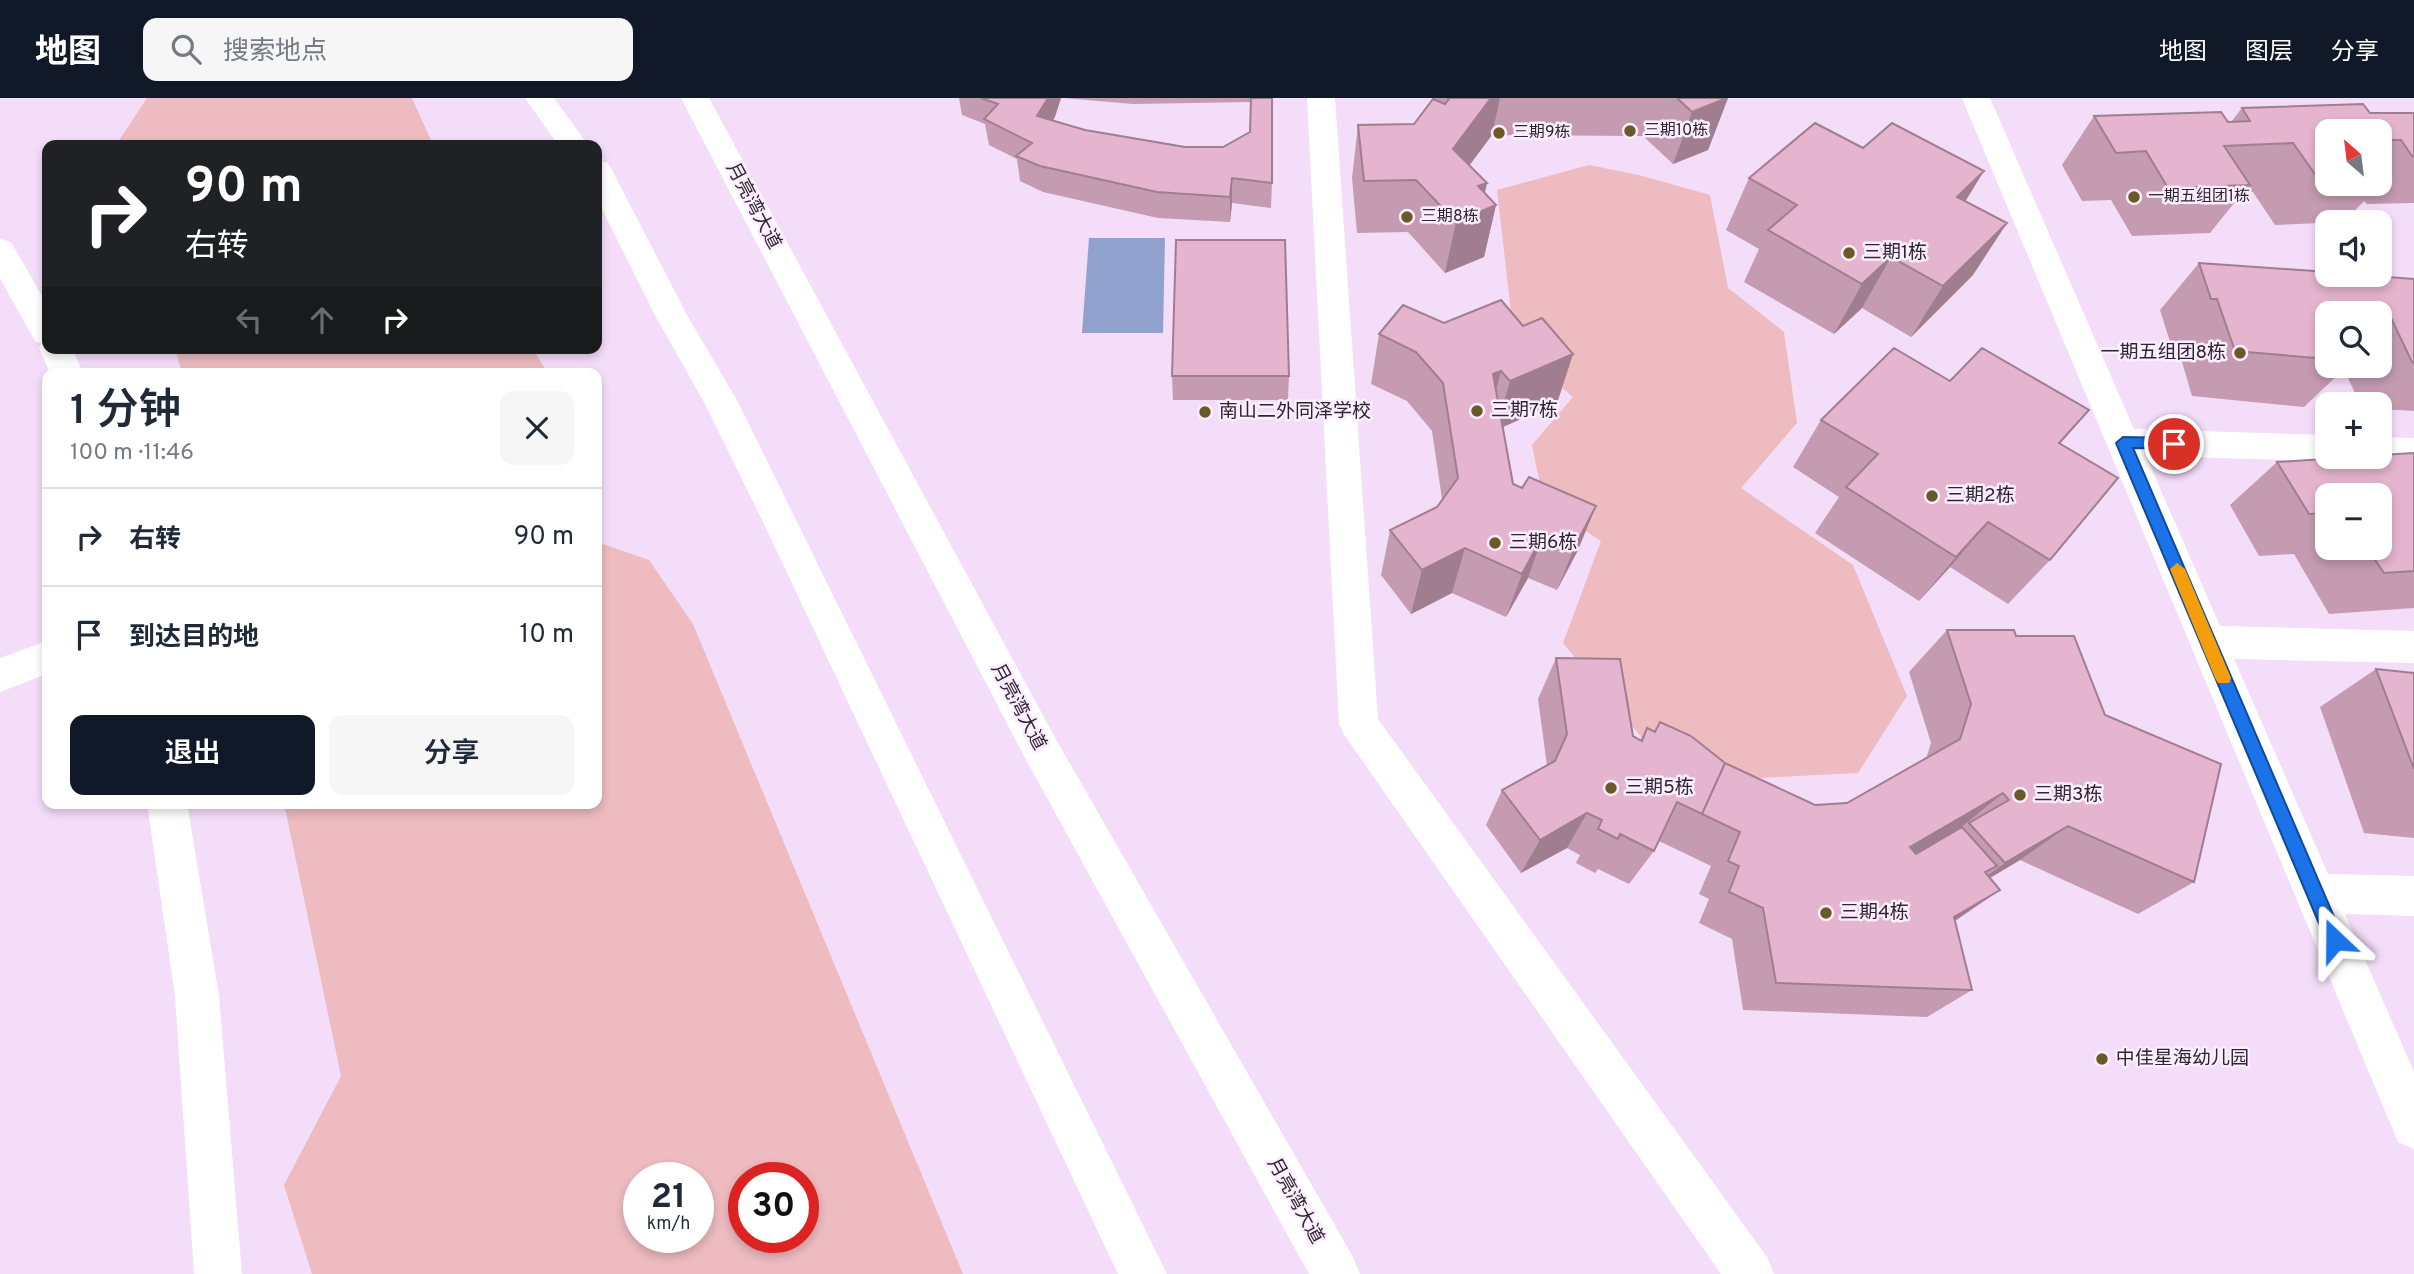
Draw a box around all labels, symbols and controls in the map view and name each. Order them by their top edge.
search box [143,18,633,81]
icon: search [167,30,205,68]
text: 地图 [35,33,101,75]
text: 搜索地点 [223,36,327,69]
text: 地图 [2159,38,2207,68]
text: 图层 [2245,38,2293,68]
text: 分享 [2331,38,2379,68]
north arrow [2315,119,2392,196]
map controls [2315,119,2392,560]
place label: 三期10栋 [1644,121,1708,141]
place label: 三期9栋 [1513,123,1571,143]
marker: 三期10栋 [1622,123,1638,139]
marker: 三期9栋 [1491,125,1507,141]
text: 90 m [185,158,303,220]
street label: 月亮湾大道 [720,158,786,254]
icon: right [70,168,161,259]
place label: 一期五组团1栋 [2148,187,2250,207]
marker: 一期五组团1栋 [2126,189,2142,205]
place label: 三期8栋 [1421,207,1479,227]
marker: 三期8栋 [1399,209,1415,225]
button: sound [2315,210,2392,287]
text: 右转 [185,228,249,268]
place label: 三期1栋 [1863,241,1927,265]
marker: 三期1栋 [1841,245,1857,261]
icon: left [230,301,268,339]
icon: ahead [303,301,341,339]
icon: right [376,301,414,339]
button: search [2315,301,2392,378]
place label: 一期五组团8栋 [2100,341,2226,365]
marker: 一期五组团8栋 [2232,345,2248,361]
text: 1 分钟 [70,386,181,439]
button: close [500,391,574,465]
button: + [2315,392,2392,469]
place label: 三期7栋 [1491,399,1558,423]
place label: 南山二外同泽学校 [1219,400,1371,424]
marker: 三期7栋 [1469,403,1485,419]
marker: 南山二外同泽学校 [1197,404,1213,420]
pin [2144,414,2204,474]
icon: arrive [2155,425,2193,463]
text: 100 m · 11:46 [70,439,194,468]
button: − [2315,483,2392,560]
place label: 三期2栋 [1946,484,2015,508]
marker: 三期2栋 [1924,488,1940,504]
icon: right [70,518,108,556]
text: 90 m [514,521,574,554]
text: 右转 [129,524,181,557]
place label: 三期6栋 [1509,531,1577,555]
marker: 三期6栋 [1487,535,1503,551]
icon: arrive [70,616,108,654]
text: 10 m [519,619,574,652]
text: 到达目的地 [129,622,259,655]
street label: 月亮湾大道 [985,659,1051,755]
button: 退出 [70,715,315,795]
button: 分享 [329,715,574,795]
place label: 三期5栋 [1625,776,1694,800]
marker: 三期5栋 [1603,780,1619,796]
place label: 三期3栋 [2034,783,2102,807]
marker: 三期3栋 [2012,787,2028,803]
place label: 三期4栋 [1840,901,1909,925]
position arrow [2298,903,2372,977]
marker: 三期4栋 [1818,905,1834,921]
place label: 中佳星海幼儿园 [2116,1047,2249,1071]
marker: 中佳星海幼儿园 [2094,1051,2110,1067]
street label: 月亮湾大道 [1261,1154,1329,1248]
speed limit sign: 30 [728,1162,819,1253]
text: 21 [651,1176,686,1220]
text: km/h [647,1213,690,1236]

